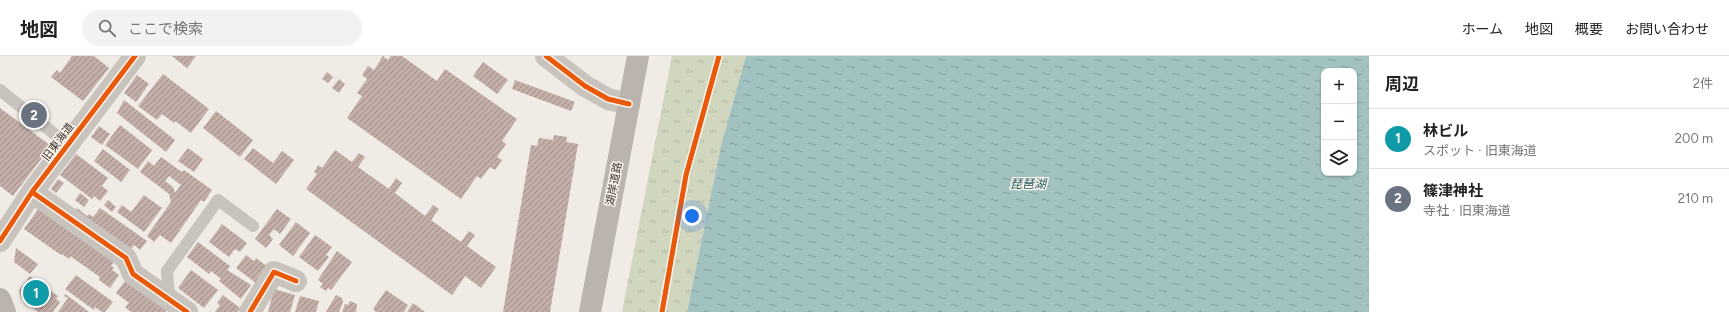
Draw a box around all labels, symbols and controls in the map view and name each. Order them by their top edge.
search box [82,10,362,46]
icon: search [96,17,118,39]
text: 地図 [20,18,58,41]
text: ここで検索 [128,20,203,38]
text: ホーム [1461,21,1503,38]
text: 地図 [1525,21,1553,38]
text: 概要 [1575,21,1603,38]
text: お問い合わせ [1625,21,1709,38]
map controls [1321,68,1357,176]
button: + [1321,68,1357,104]
text: 周辺 [1385,74,1419,94]
text: 2件 [1693,76,1713,91]
pin: 2 [21,100,47,130]
button: − [1321,104,1357,140]
street label: 旧東海道 [40,121,76,163]
text: 林ビル [1423,122,1468,140]
text: 1 [1395,131,1401,146]
text: 200 m [1675,131,1713,146]
button: layers [1321,140,1357,176]
text: スポット · 旧東海道 [1423,143,1537,158]
street label: 湖岸道路 [603,161,625,207]
water label: 琵琶湖 [1010,177,1048,191]
text: 篠津神社 [1423,182,1483,200]
text: 2 [1394,191,1402,206]
text: 210 m [1678,191,1713,206]
text: 寺社 · 旧東海道 [1423,203,1511,218]
your location [682,206,702,226]
pin: 1 [23,278,49,308]

